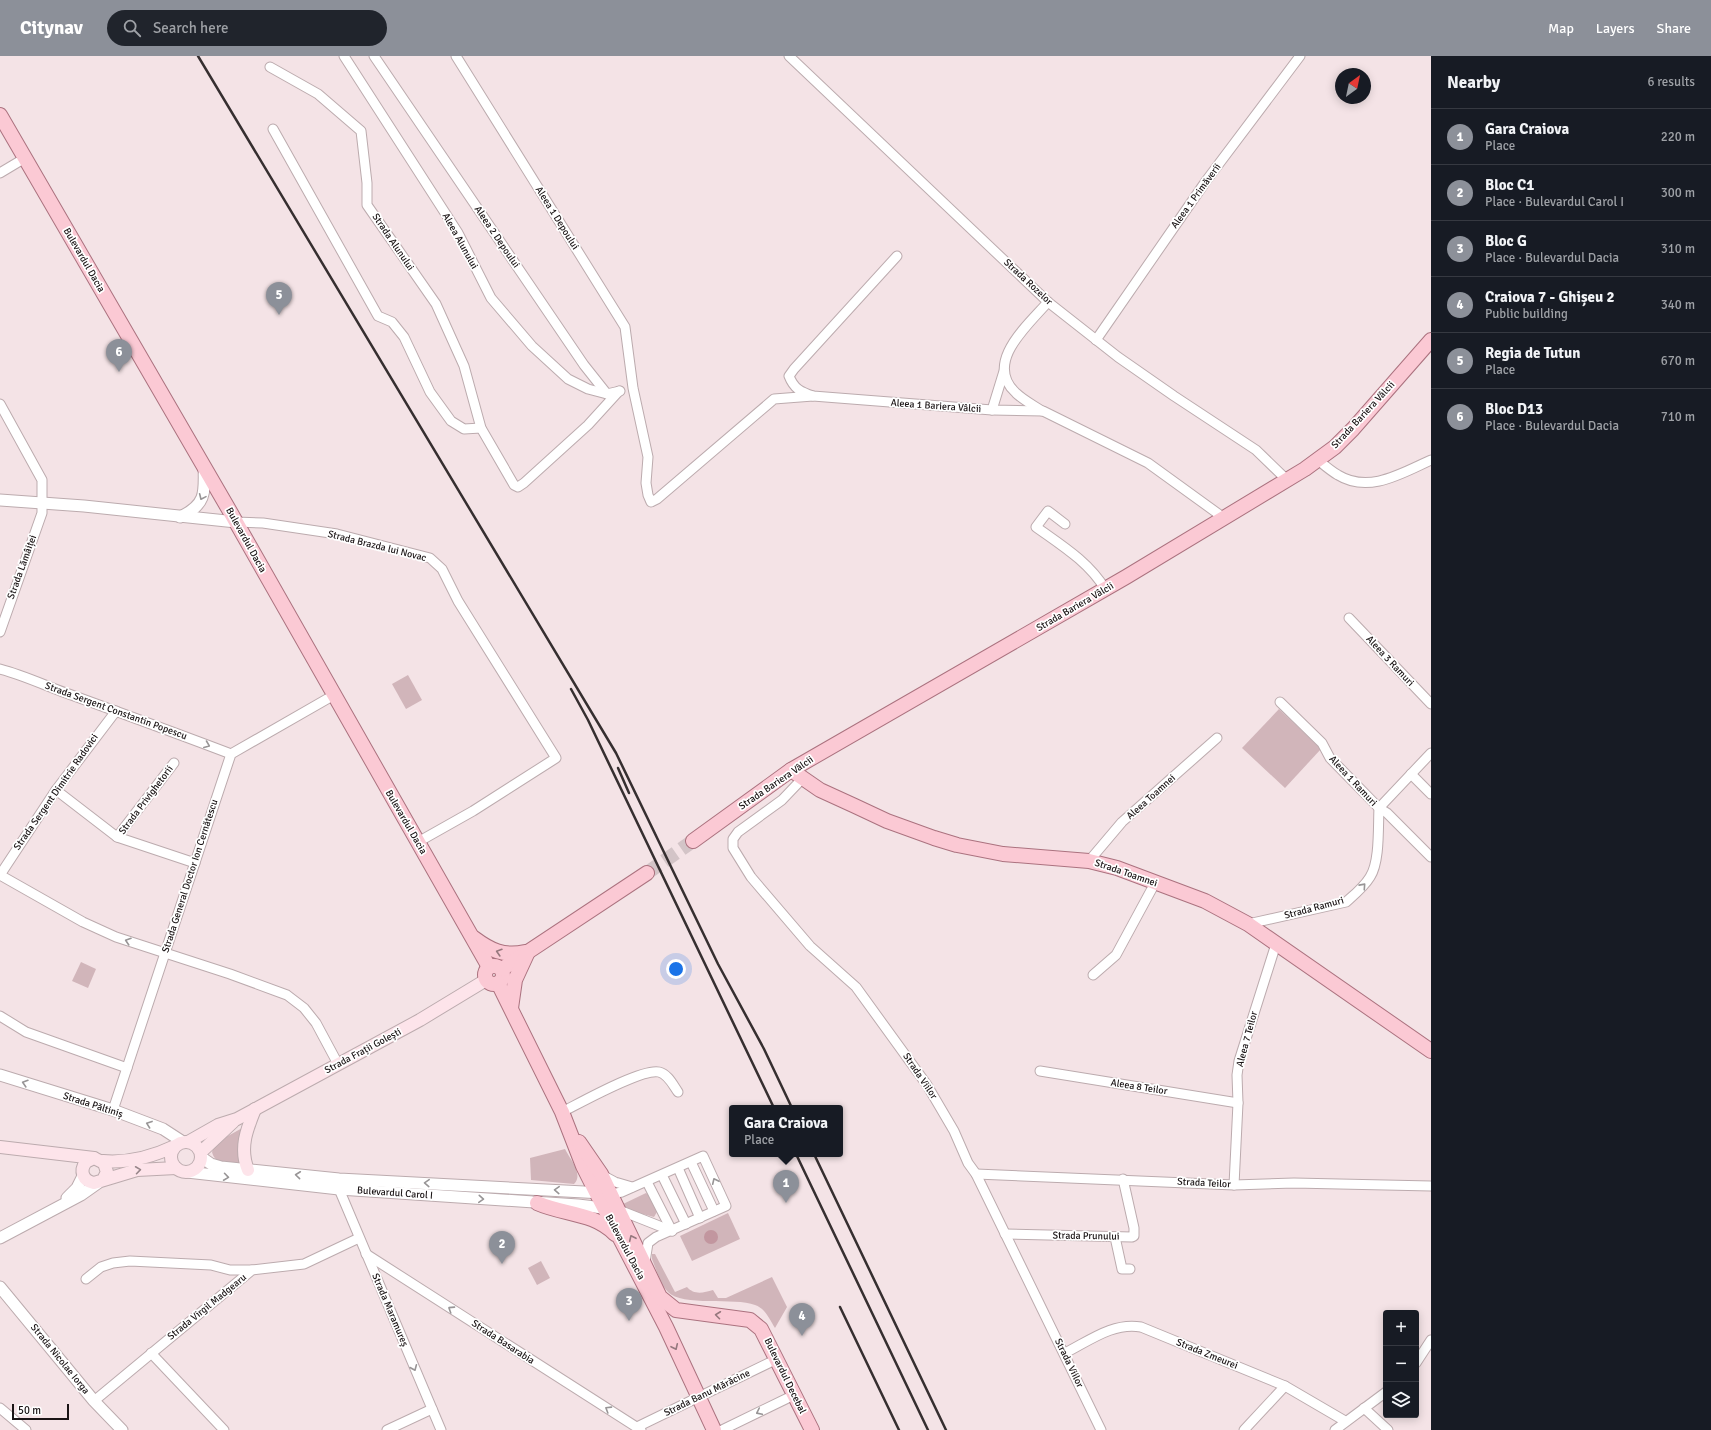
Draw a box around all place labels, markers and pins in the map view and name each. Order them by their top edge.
pin: 5 [266,282,292,315]
pin: 6 [106,339,132,372]
pin: 1 [773,1170,799,1203]
pin: 2 [489,1231,515,1264]
pin: 3 [616,1288,642,1321]
pin: 4 [789,1303,815,1336]

